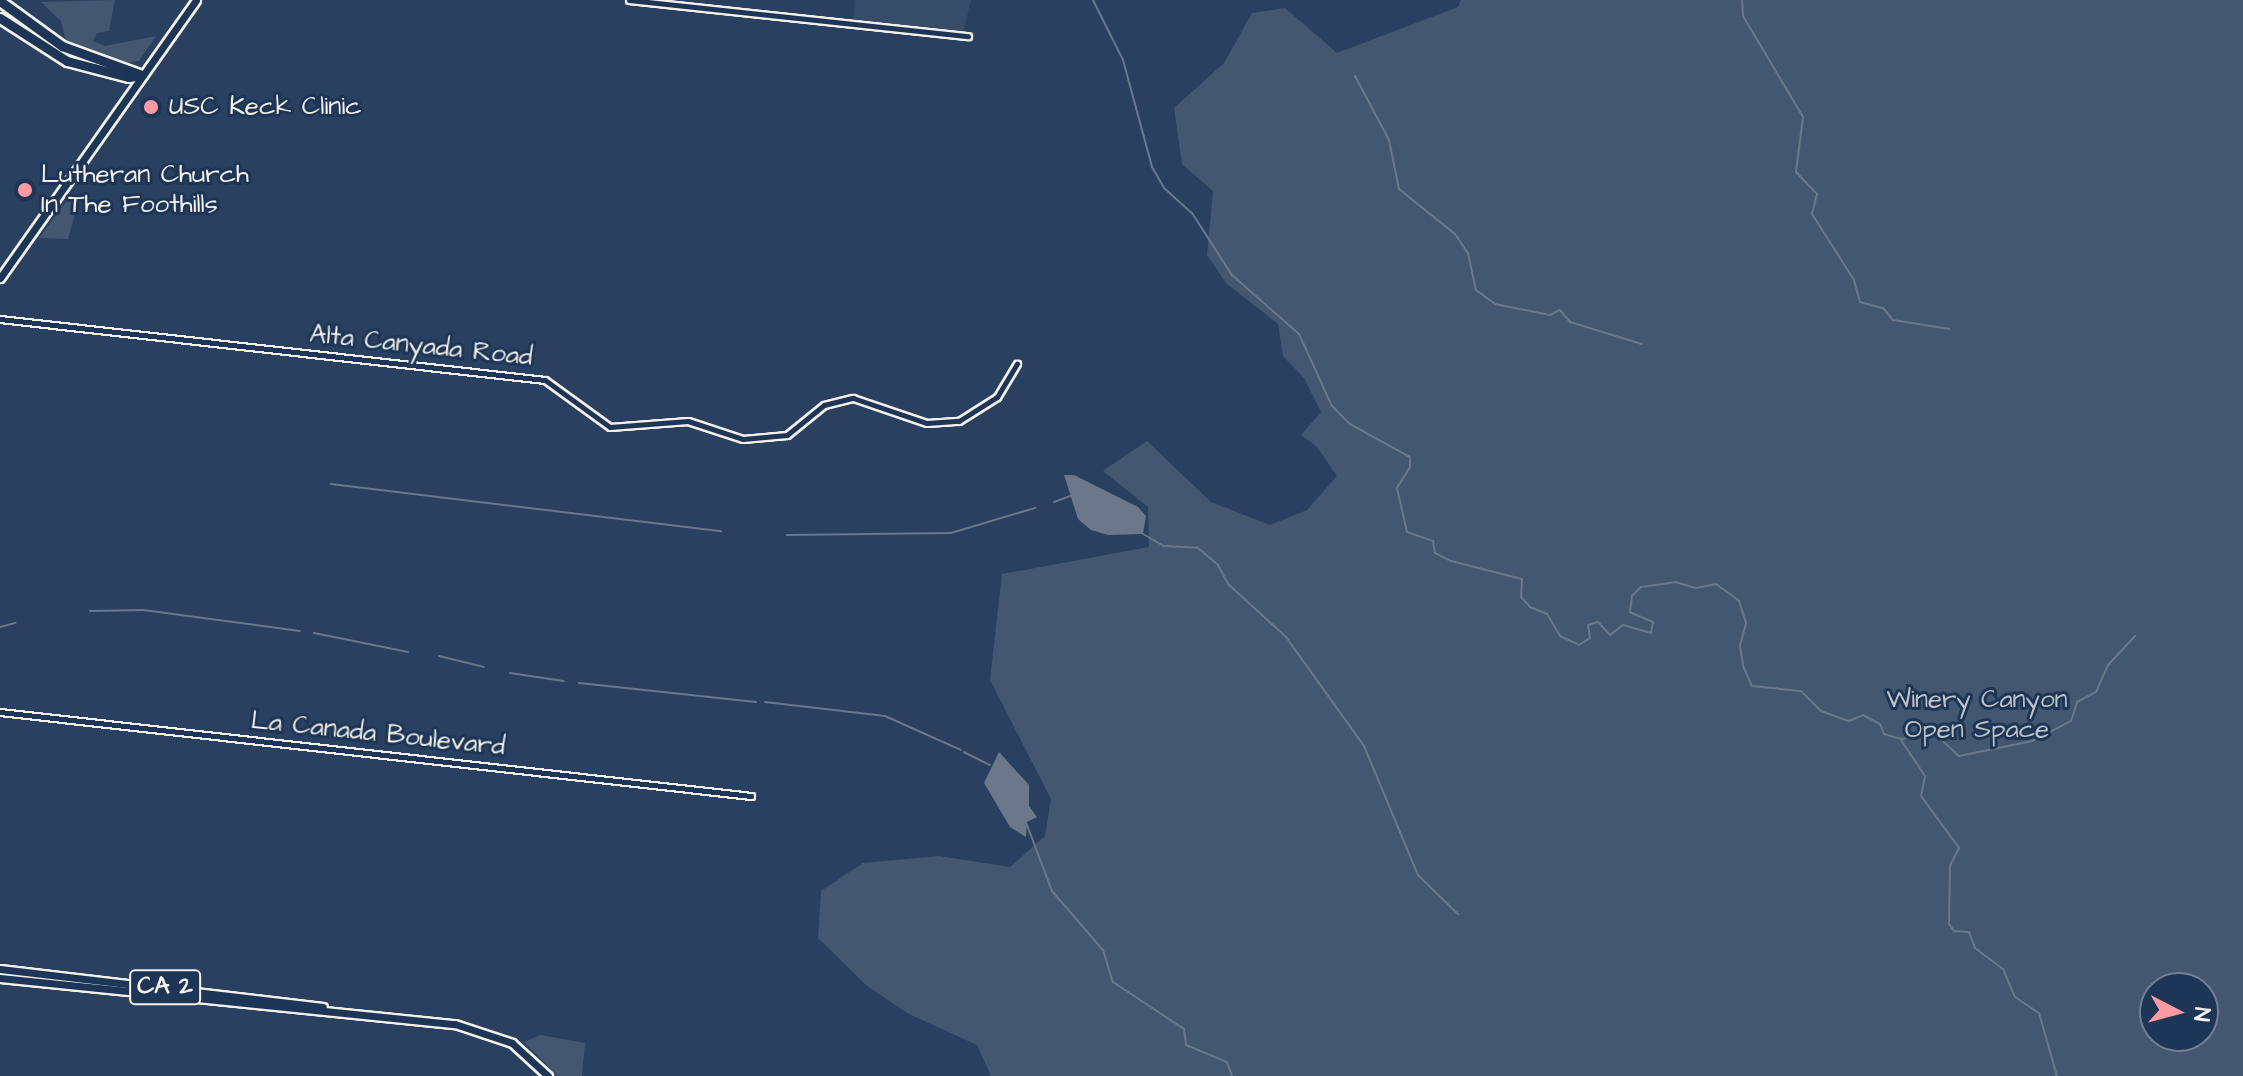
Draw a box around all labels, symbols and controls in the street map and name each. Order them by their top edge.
place label: USC Keck Clinic [169,91,362,123]
marker: USC Keck Clinic [140,96,162,118]
place label: Lutheran Church In The Foothills [41,159,249,220]
marker: Lutheran Church In The Foothills [16,181,34,199]
street label: Alta Canyada Road [308,319,534,373]
park label: Winery Canyon Open Space [1886,684,2068,746]
street label: La Canada Boulevard [249,705,507,763]
road number: CA 2 [129,967,201,1007]
north arrow [2139,972,2219,1052]
text: N [2185,1006,2218,1023]

